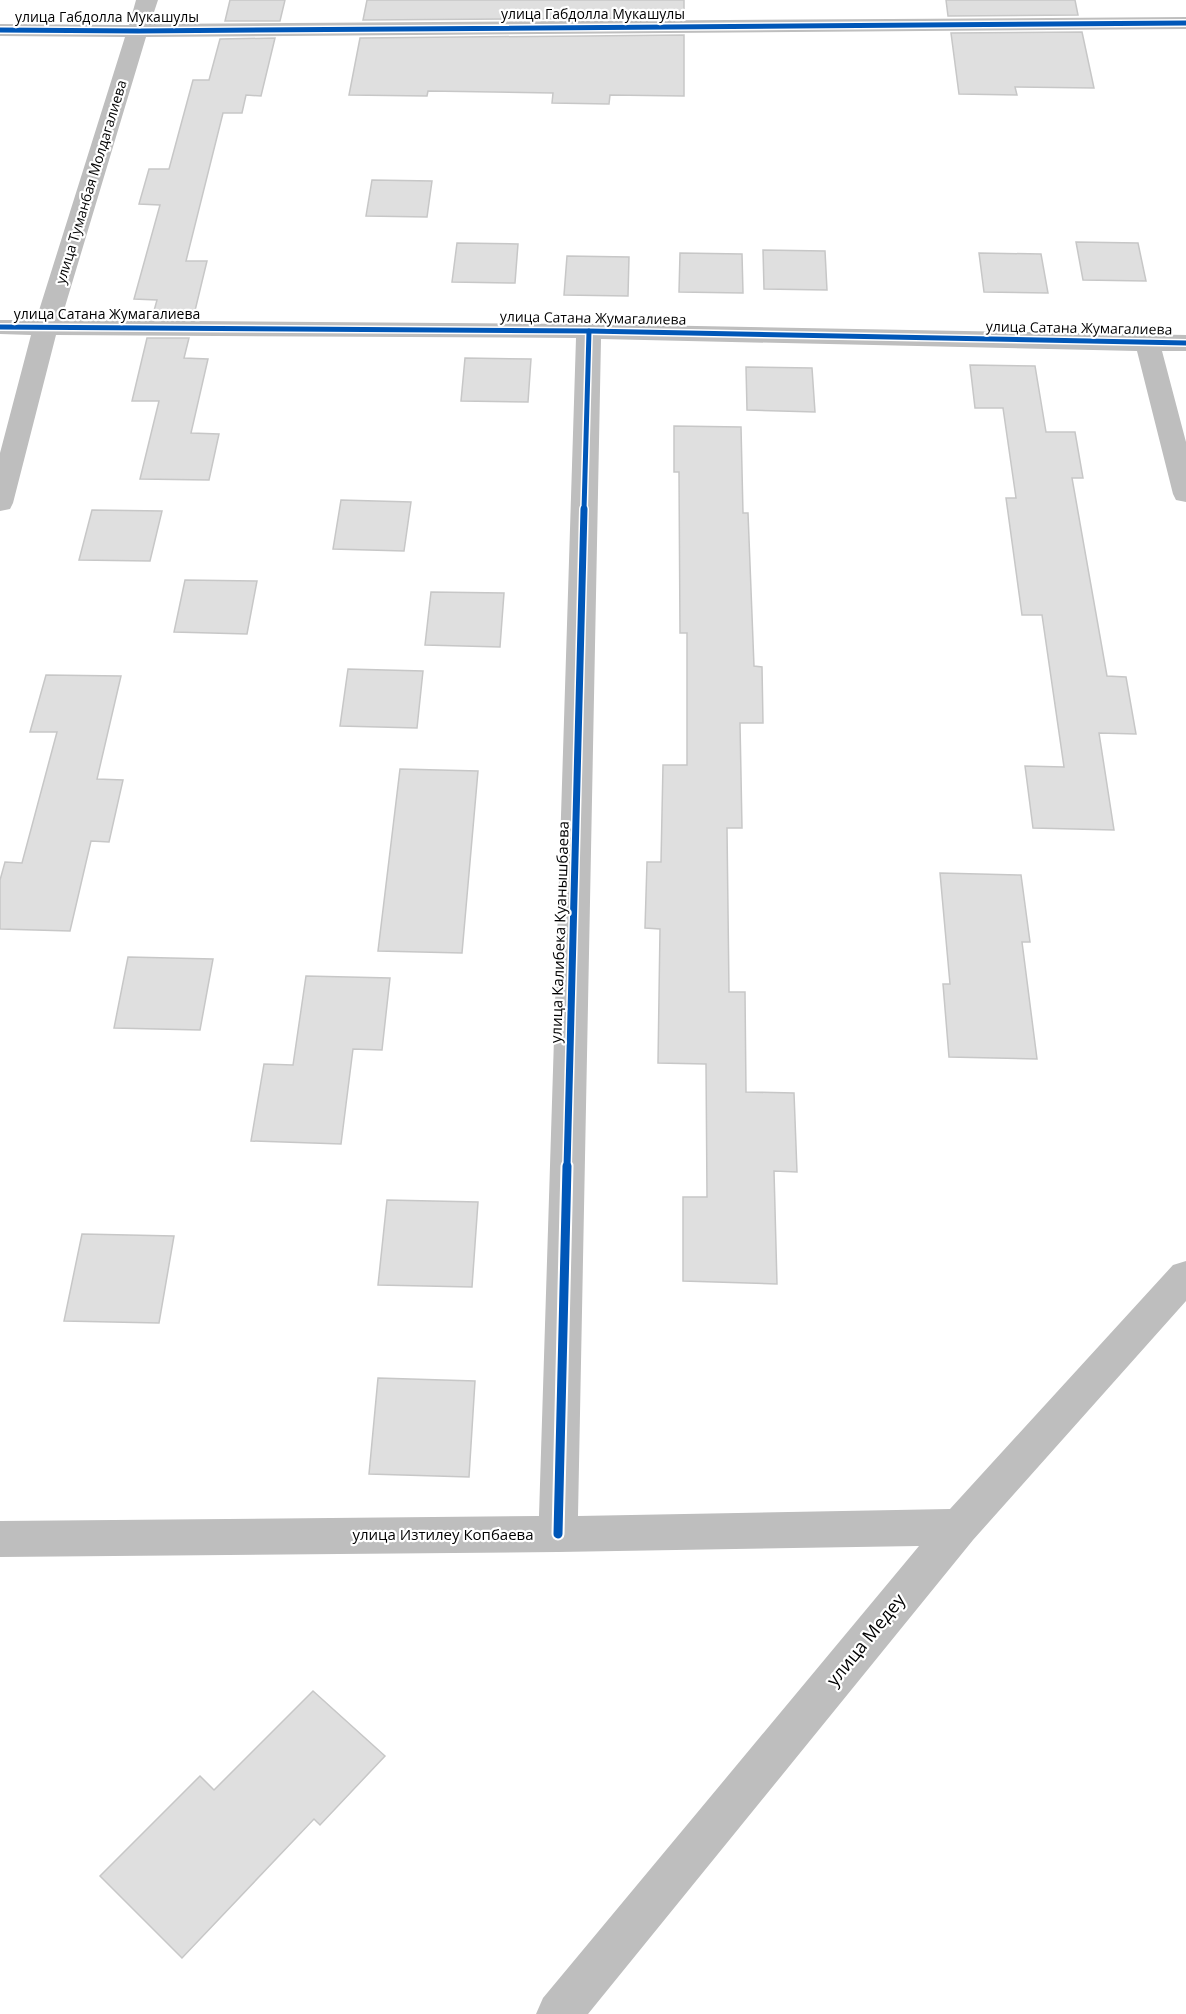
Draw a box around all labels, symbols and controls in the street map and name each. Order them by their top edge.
street label: улица Габдолла Мукашулы [501,4,685,23]
street label: улица Габдолла Мукашулы [15,7,199,26]
street label: улица Туманбая Молдагалиева [50,77,131,286]
street label: улица Сатана Жумагалиева [14,304,200,323]
street label: улица Сатана Жумагалиева [500,306,686,329]
street label: улица Сатана Жумагалиева [986,316,1172,339]
street label: улица Калибека Куанышбаева [545,821,573,1043]
street label: улица Изтилеу Копбаева [352,1524,534,1544]
street label: улица Медеу [821,1587,911,1691]

